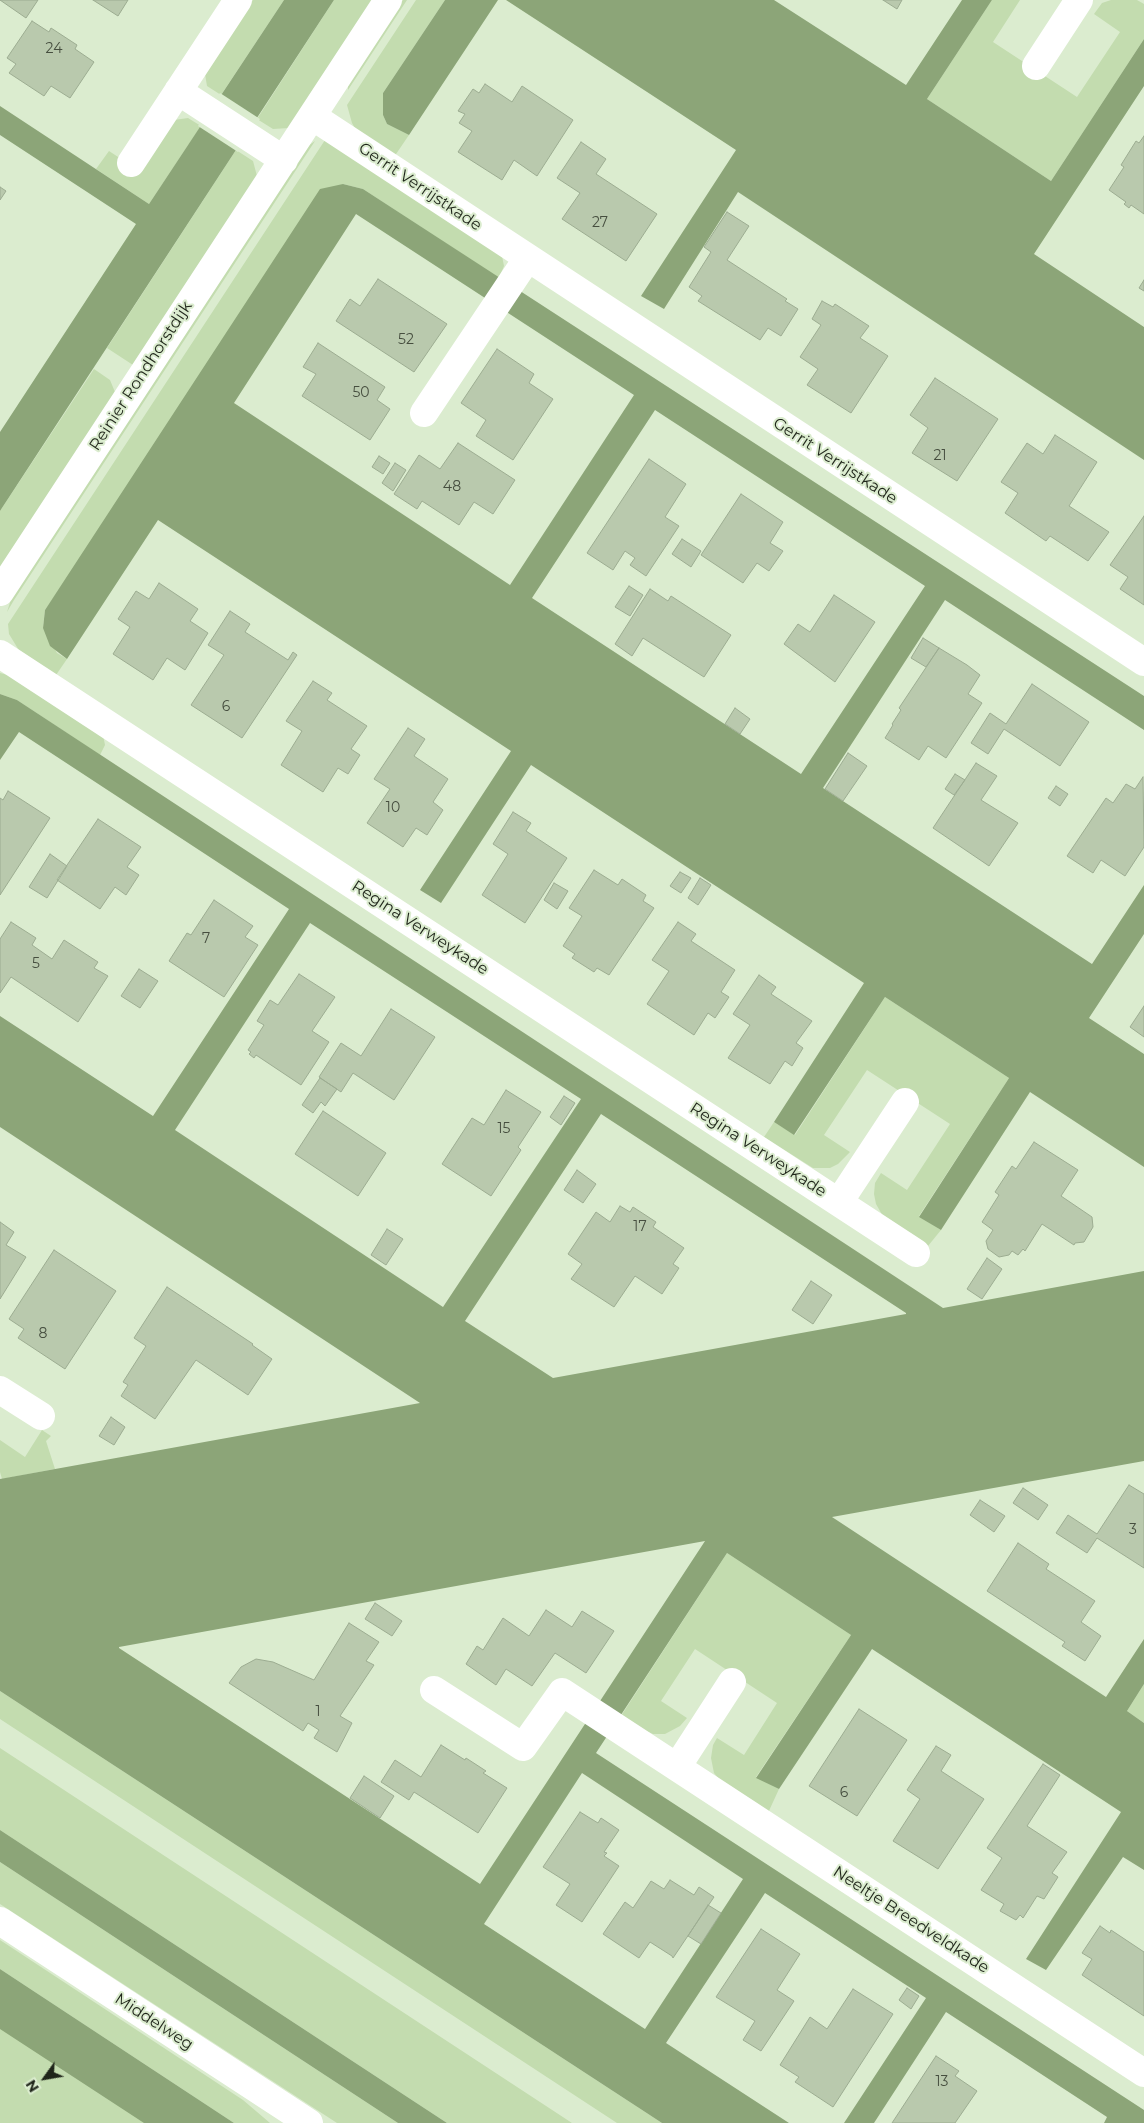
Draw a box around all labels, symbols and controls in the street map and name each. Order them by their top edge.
house number: 24 [46,41,62,57]
street label: Gerrit Verrijstkade [355,139,485,235]
house number: 27 [592,215,608,231]
street label: Reinier Rondhorstdijk [85,298,197,454]
house number: 52 [398,332,414,348]
house number: 50 [352,385,370,401]
street label: Gerrit Verrijstkade [769,414,901,508]
house number: 21 [933,448,947,464]
house number: 48 [443,479,461,495]
house number: 6 [222,699,230,715]
house number: 10 [386,800,400,816]
street label: Regina Verweykade [348,877,492,979]
house number: 7 [202,931,210,947]
house number: 5 [32,956,40,972]
street label: Regina Verweykade [686,1099,830,1201]
house number: 15 [498,1121,510,1137]
house number: 17 [633,1219,647,1235]
house number: 8 [39,1326,47,1342]
house number: 3 [1129,1522,1137,1538]
house number: 1 [315,1704,321,1720]
house number: 6 [840,1785,848,1801]
street label: Neeltje Breedveldkade [829,1862,993,1978]
street label: Middelweg [111,1990,197,2054]
north arrow [20,2053,70,2103]
house number: 13 [936,2074,948,2090]
text: N [22,2076,43,2096]

